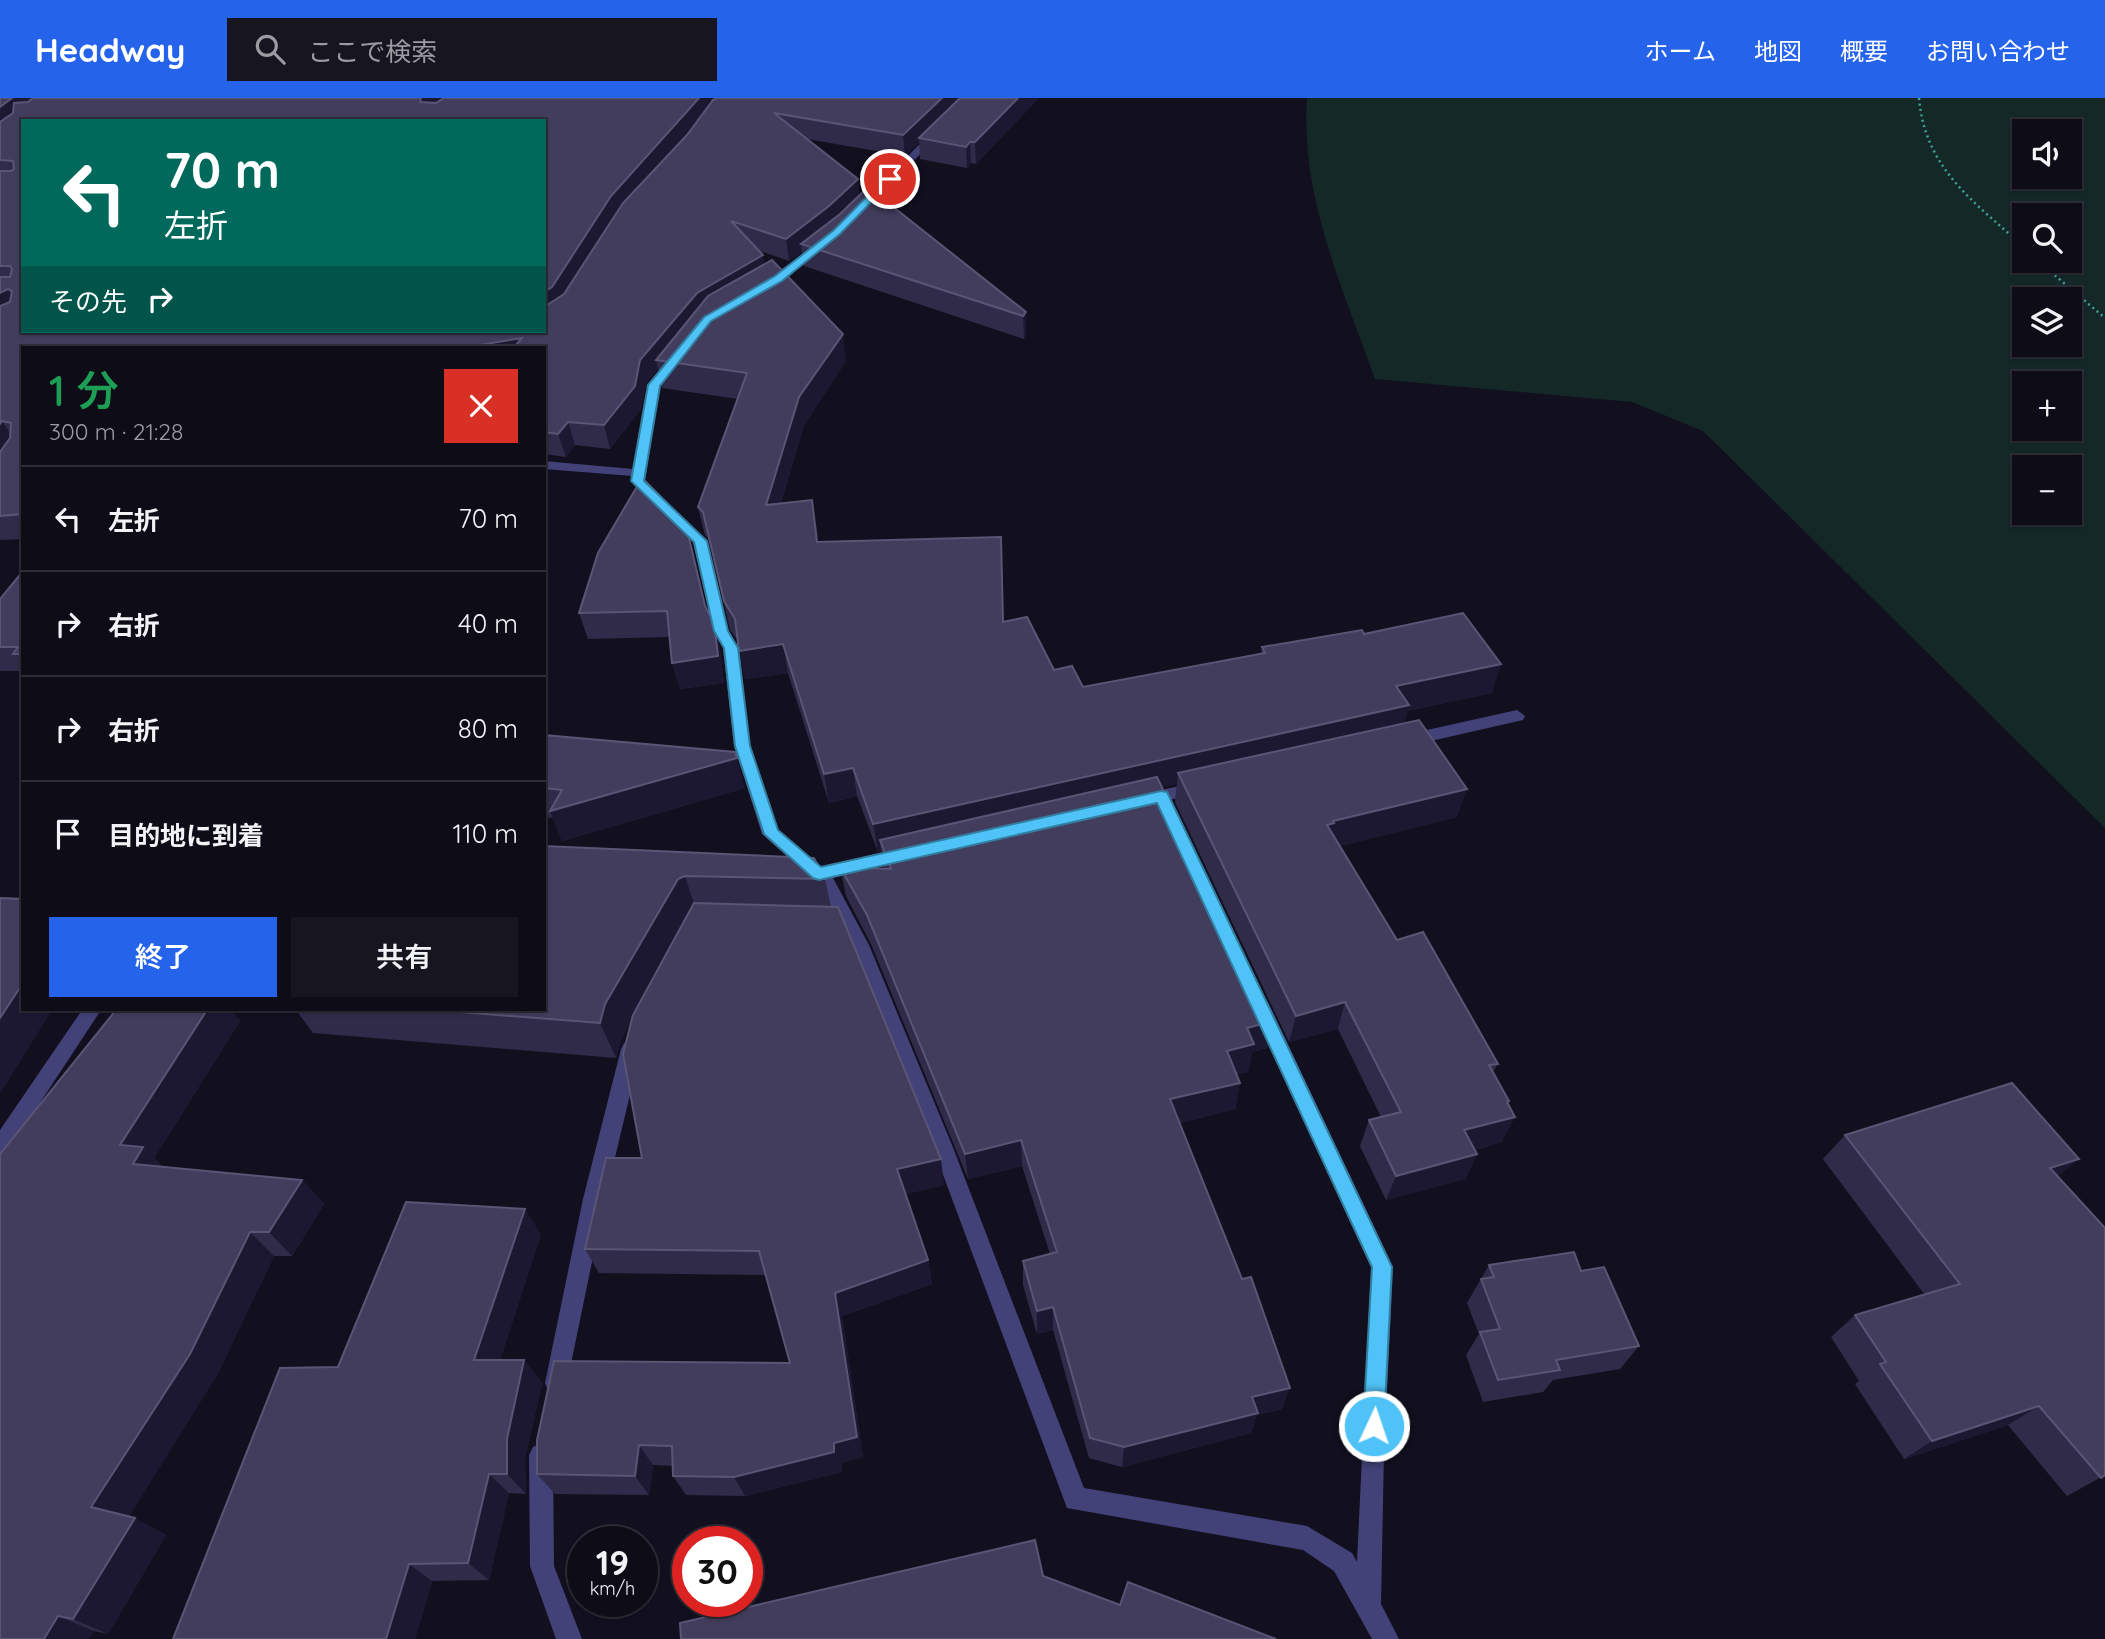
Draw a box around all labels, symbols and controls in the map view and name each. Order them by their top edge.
search box [227,18,717,81]
text: Headway [35,29,185,70]
icon: search [251,30,289,68]
text: ここで検索 [307,35,437,68]
text: ホーム [1645,36,1716,66]
text: 地図 [1754,36,1802,66]
text: 概要 [1840,36,1888,66]
text: お問い合わせ [1926,36,2070,66]
map controls [2012,119,2082,525]
button: sound [2012,119,2082,189]
text: 70 m [164,139,280,200]
icon: left [49,147,140,238]
pin [860,149,920,209]
icon: arrive [871,160,909,198]
button: search [2012,203,2082,273]
text: 左折 [164,205,228,245]
icon: right [141,280,179,318]
text: その先 [49,285,127,318]
button: layers [2012,287,2082,357]
text: 1 分 [49,364,119,417]
button: close [444,369,518,443]
button: + [2012,371,2082,441]
text: 300 m · 21:28 [49,417,183,446]
button: − [2012,455,2082,525]
icon: left [49,500,87,538]
text: 70 m [458,502,518,535]
text: 左折 [108,504,160,537]
icon: right [49,605,87,643]
text: 40 m [458,607,518,640]
text: 右折 [108,609,160,642]
icon: right [49,710,87,748]
text: 80 m [458,712,518,745]
text: 右折 [108,714,160,747]
icon: arrive [49,815,87,853]
text: 110 m [452,817,518,850]
text: 目的地に到着 [108,819,264,852]
button: 終了 [49,917,277,997]
button: 共有 [291,917,518,997]
position arrow [1337,1389,1411,1463]
speed limit sign: 30 [672,1526,763,1617]
text: 19 [596,1540,629,1584]
text: km/h [590,1577,635,1600]

